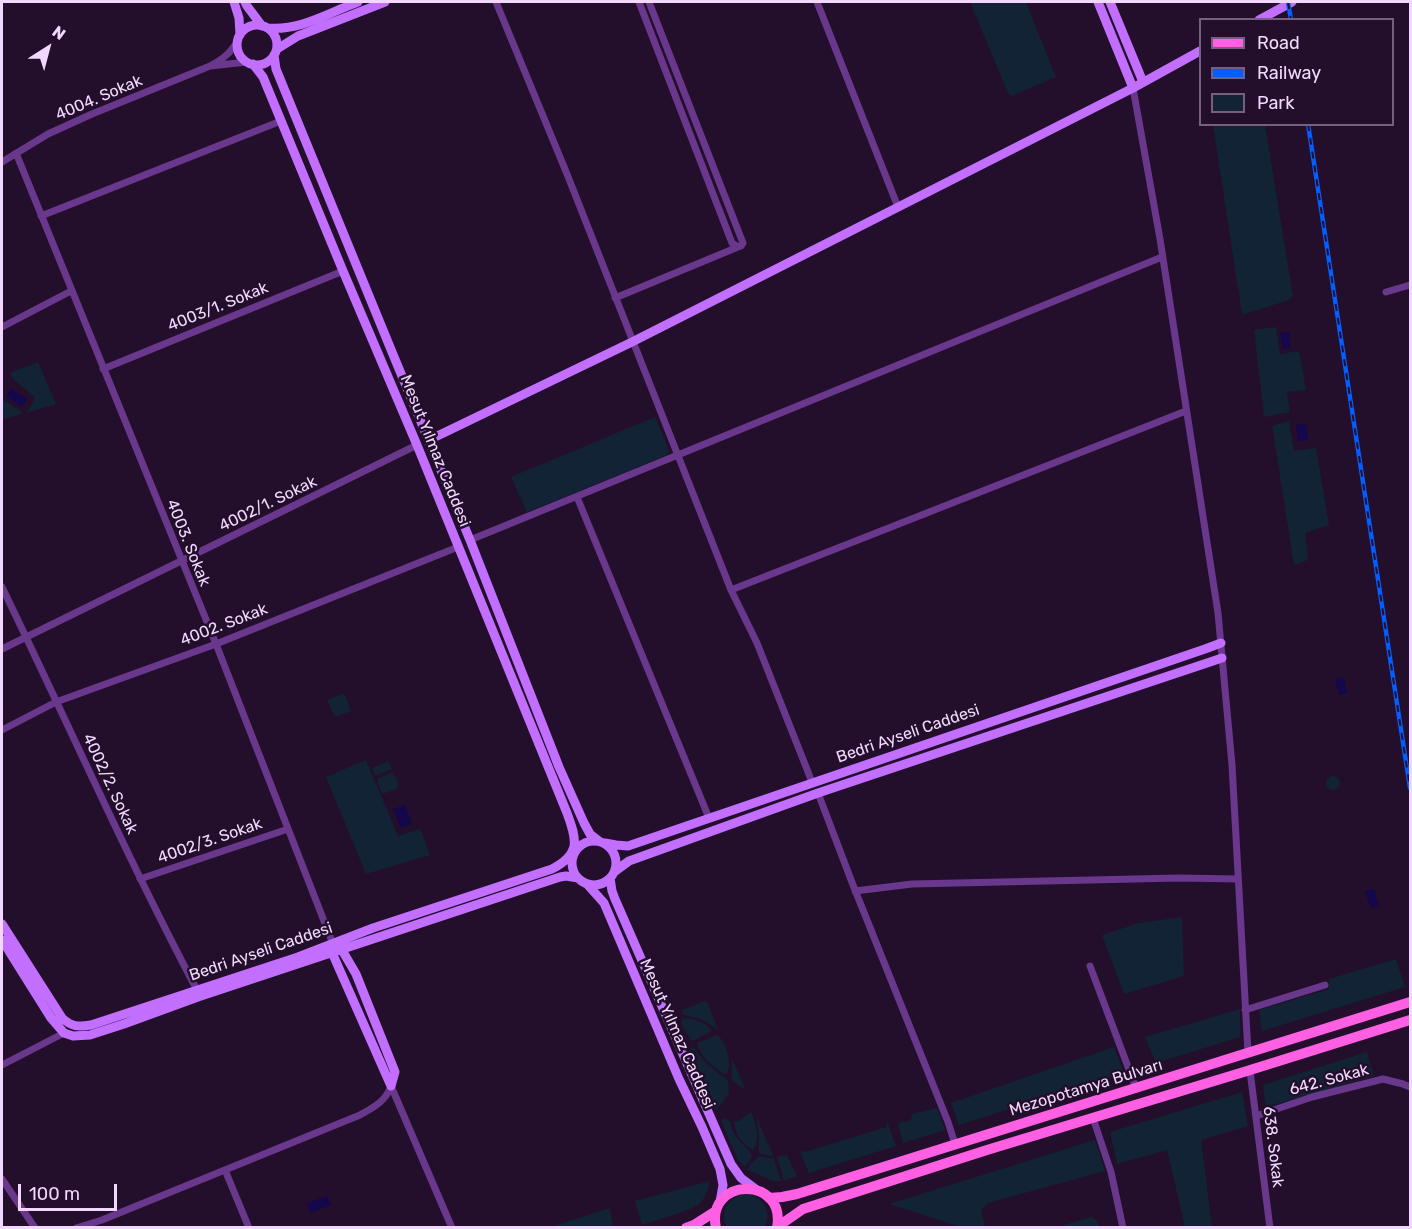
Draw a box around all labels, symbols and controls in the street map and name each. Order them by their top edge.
north arrow [18,18,78,78]
legend [1199,18,1394,126]
text: N [49,22,69,44]
text: Road [1257,32,1300,54]
text: Railway [1257,62,1321,84]
street label: 4004. Sokak [53,71,145,125]
text: Park [1257,92,1294,114]
street label: 4003/1. Sokak [165,278,271,336]
street label: Mesut Yılmaz Caddesi [396,372,474,530]
street label: 4002/1. Sokak [216,472,320,536]
street label: 4003. Sokak [162,497,214,589]
street label: 4002. Sokak [178,600,270,650]
street label: Bedri Ayseli Caddesi [834,700,982,768]
street label: 4002/2. Sokak [78,731,142,837]
street label: 4002/3. Sokak [155,814,265,868]
street label: Bedri Ayseli Caddesi [187,918,335,986]
street label: Mesut Yılmaz Caddesi [635,956,719,1112]
street label: Mezopotamya Bulvarı [1007,1056,1165,1120]
street label: 642. Sokak [1287,1060,1371,1100]
street label: 638. Sokak [1259,1105,1287,1189]
scale bar [21,1172,120,1210]
text: 100 m [29,1183,80,1205]

